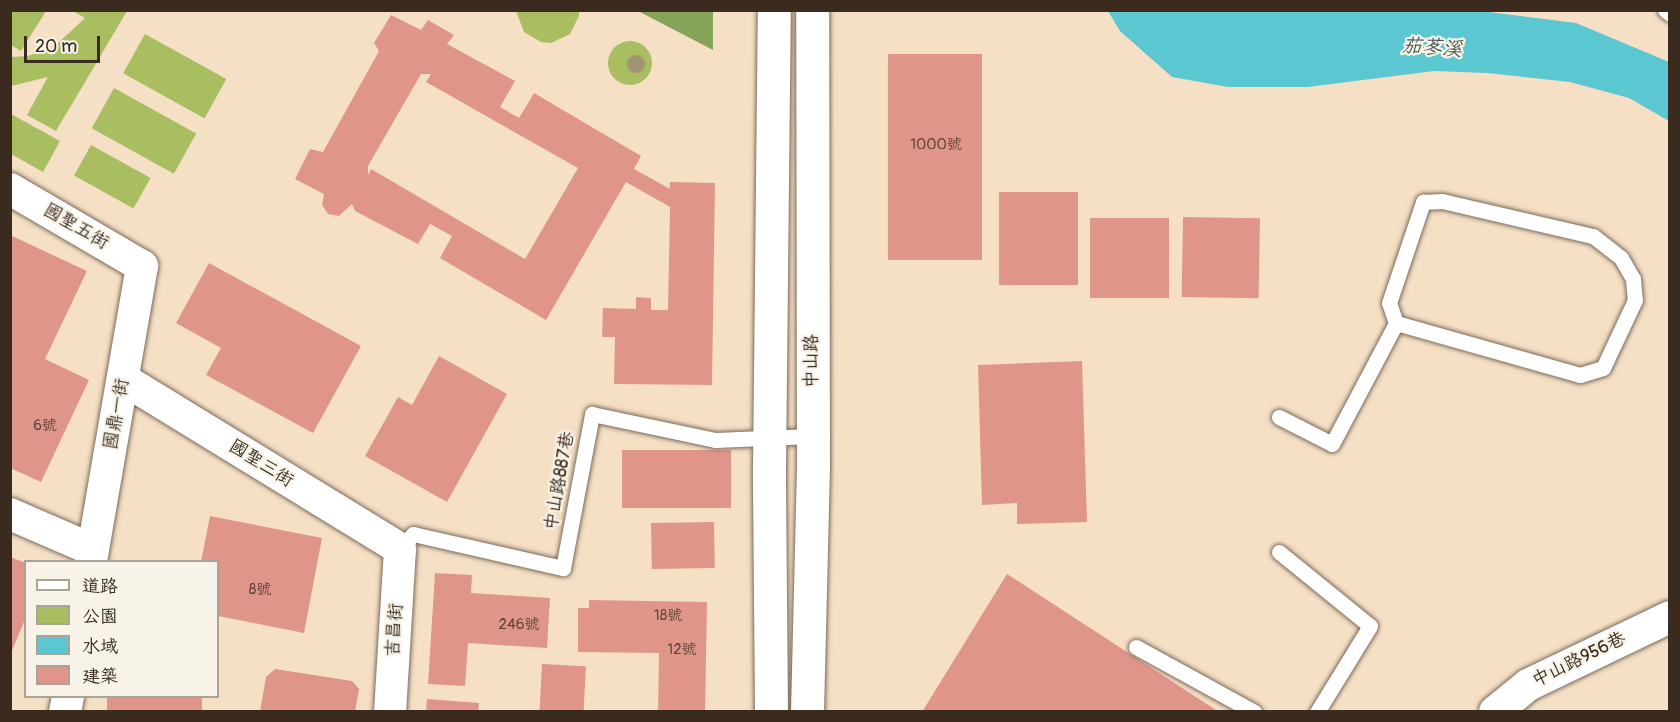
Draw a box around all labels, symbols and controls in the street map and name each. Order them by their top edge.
scale bar [27,24,104,62]
water label: 茄苳溪 [1401,33,1463,61]
text: 20 m [35,35,77,58]
house number: 1000號 [910,136,962,154]
street label: 國聖五街 [39,200,113,254]
street label: 中山路 [801,334,823,388]
street label: 國鼎一街 [100,377,134,451]
house number: 6號 [33,417,57,435]
street label: 中山路887巷 [541,430,579,532]
street label: 國聖三街 [225,436,297,492]
legend [24,560,219,698]
text: 道路 [82,575,118,598]
house number: 8號 [249,581,271,599]
street label: 吉昌街 [382,602,408,658]
text: 公園 [82,605,118,628]
house number: 18號 [654,607,682,625]
house number: 246號 [499,616,539,634]
street label: 中山路956巷 [1529,628,1629,692]
text: 水域 [82,635,118,658]
house number: 12號 [667,641,697,659]
text: 建築 [82,665,118,688]

